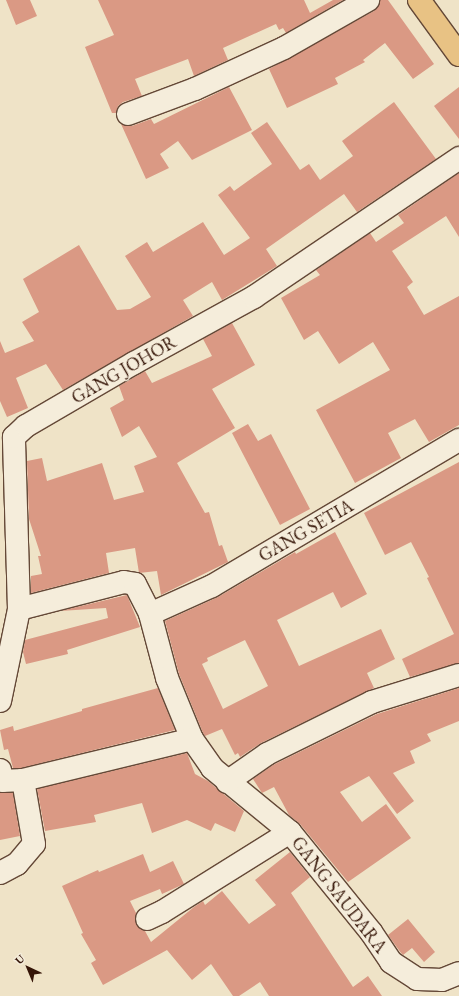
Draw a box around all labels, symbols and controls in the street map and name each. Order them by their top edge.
street label: GANG JOHOR [68,331,180,409]
street label: GANG SETIA [255,495,357,567]
street label: GANG SAUDARA [287,832,391,958]
north arrow [8,948,48,988]
text: U [12,951,27,967]

